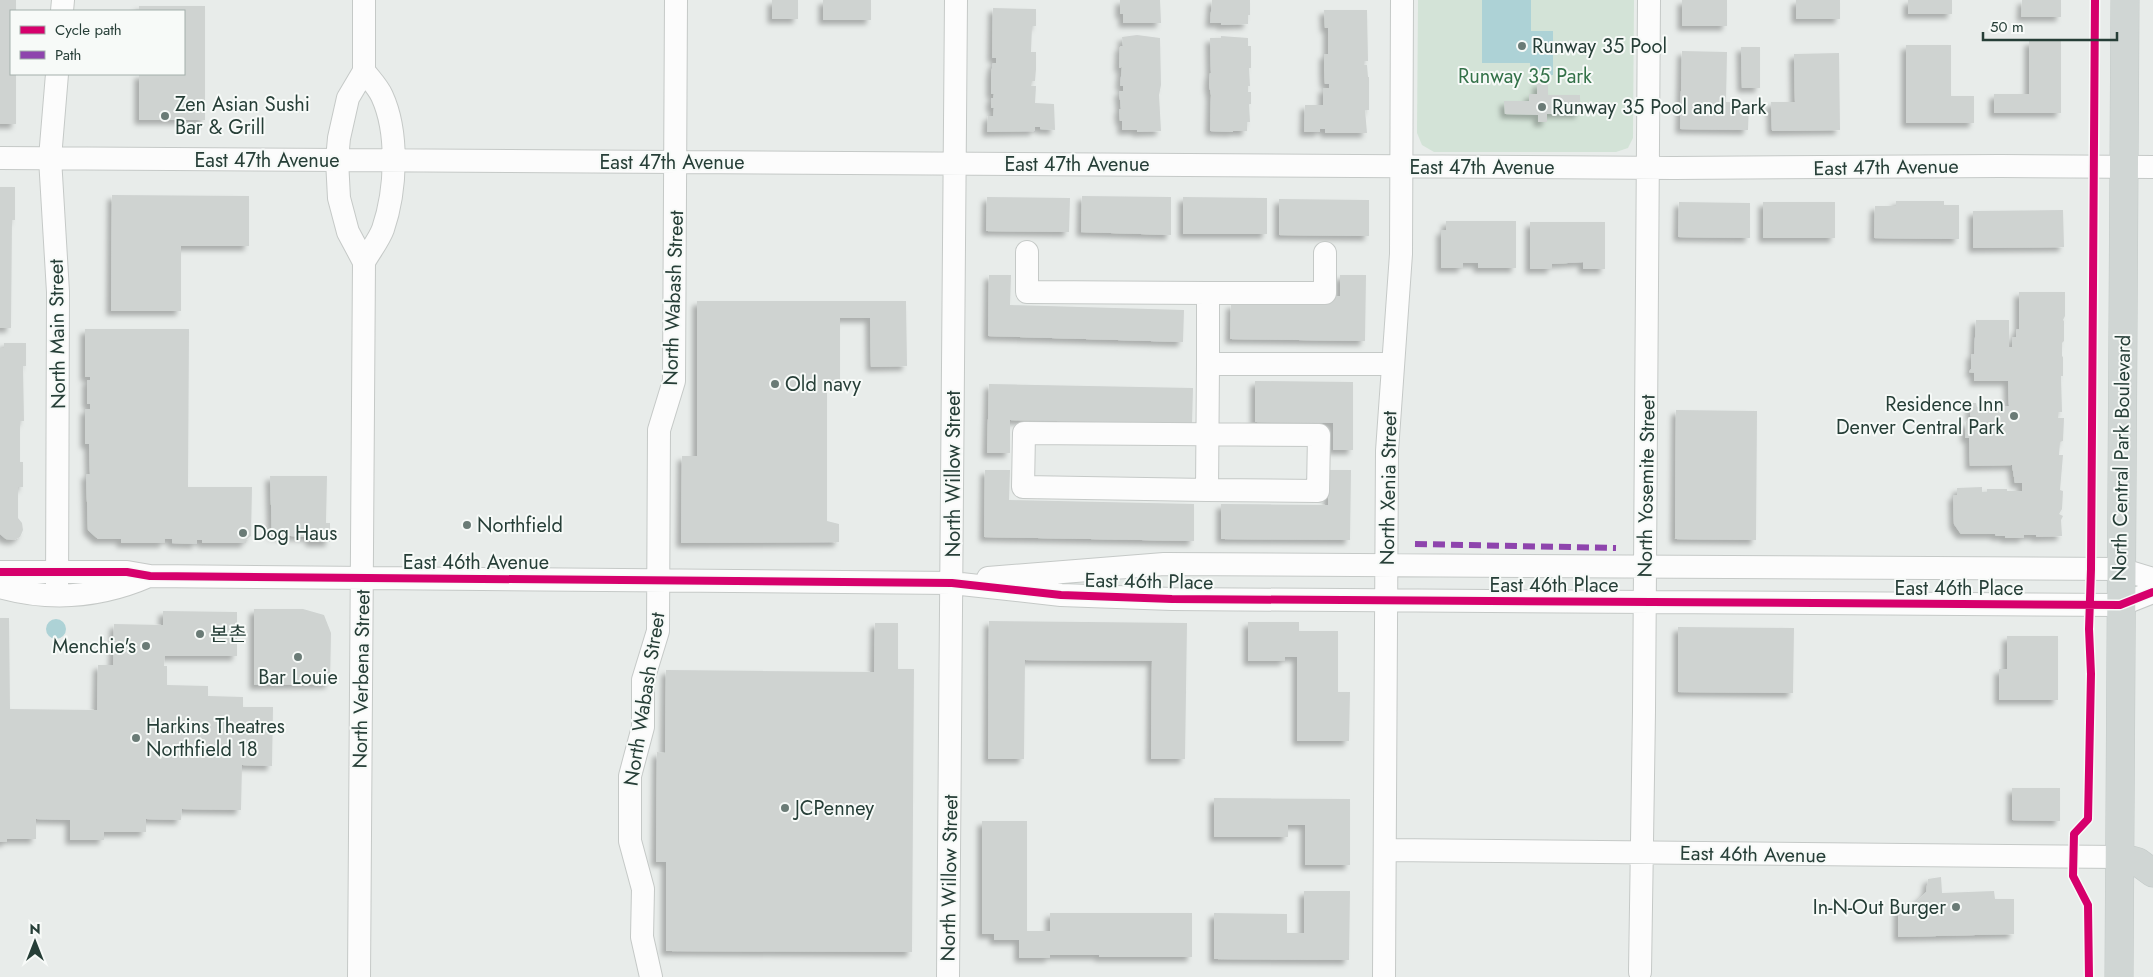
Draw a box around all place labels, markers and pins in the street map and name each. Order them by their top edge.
place label: Runway 35 Pool [1532,32,1667,61]
marker: Runway 35 Pool [1516,40,1528,52]
place label: Zen Asian Sushi Bar & Grill [175,90,310,142]
place label: Runway 35 Pool and Park [1552,93,1766,122]
marker: Runway 35 Pool and Park [1536,101,1548,113]
marker: Zen Asian Sushi Bar & Grill [159,110,171,122]
place label: Old navy [785,370,861,399]
marker: Old navy [769,378,781,390]
place label: Residence Inn Denver Central Park [1836,390,2004,442]
marker: Residence Inn Denver Central Park [2008,410,2020,422]
place label: Northfield [477,511,563,540]
place label: Dog Haus [253,519,337,548]
marker: Northfield [461,519,473,531]
marker: Dog Haus [237,527,249,539]
place label: 본촌 [210,620,247,649]
marker: 본촌 [194,628,206,640]
place label: Menchie's [52,632,136,661]
marker: Menchie's [140,640,152,652]
marker: Bar Louie [292,651,304,663]
place label: Bar Louie [258,663,338,692]
place label: Harkins Theatres Northfield 18 [146,712,285,764]
marker: Harkins Theatres Northfield 18 [130,732,142,744]
place label: JCPenney [792,794,874,823]
marker: JCPenney [779,802,791,814]
place label: In-N-Out Burger [1813,893,1946,922]
marker: In-N-Out Burger [1950,901,1962,913]

